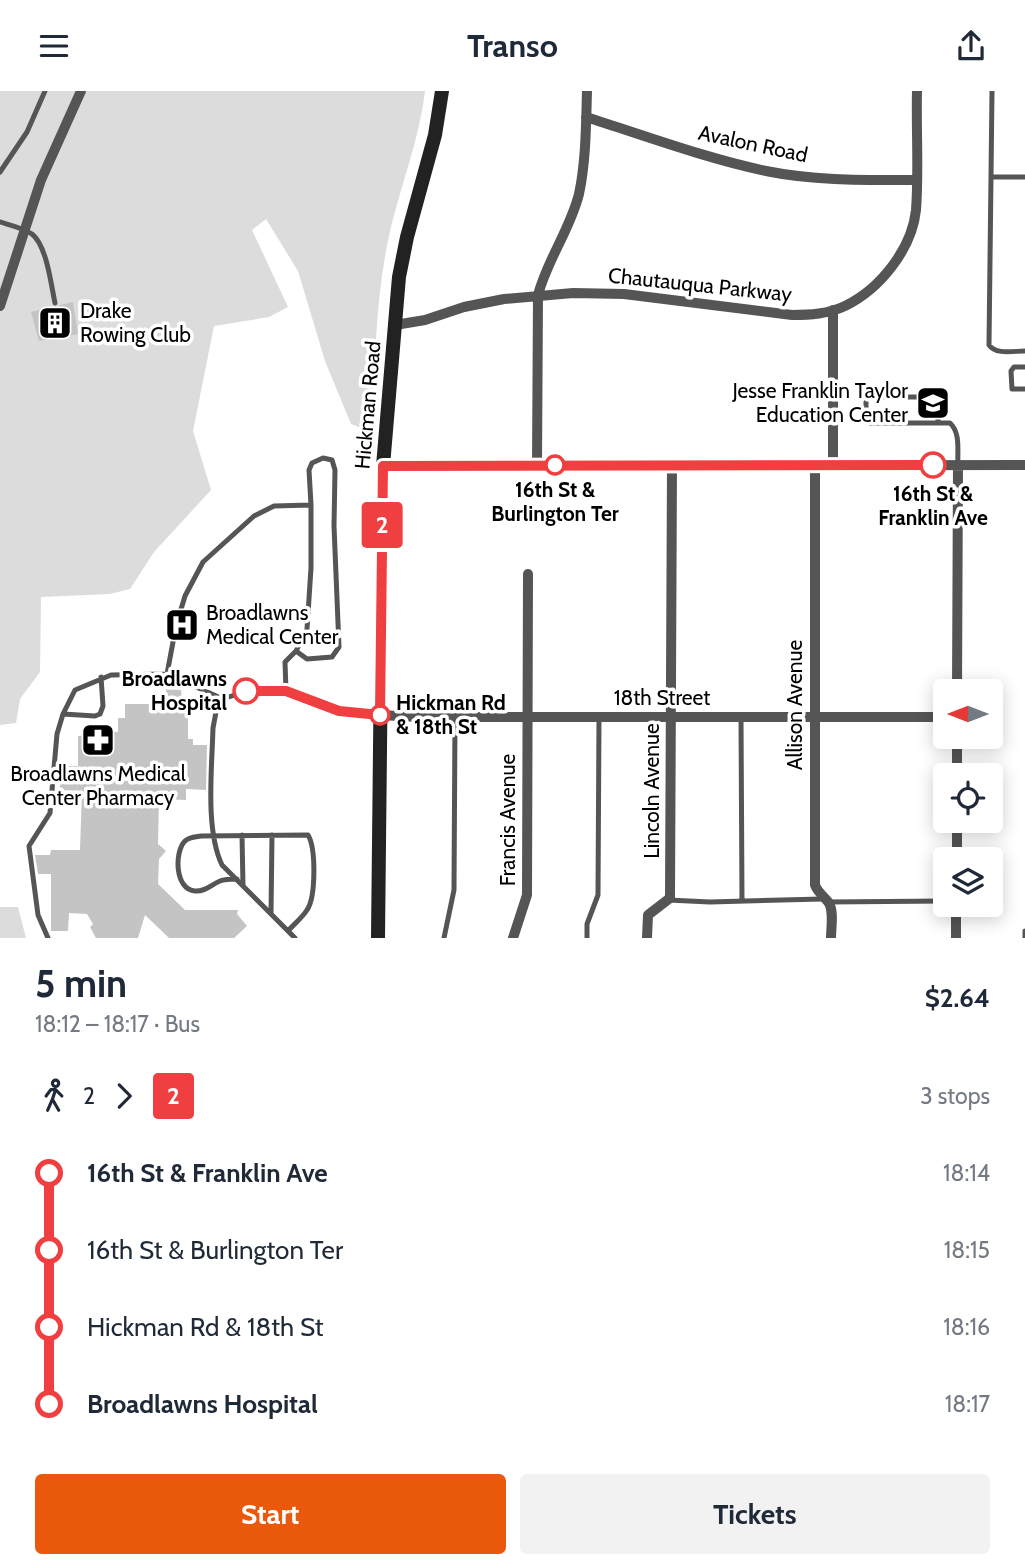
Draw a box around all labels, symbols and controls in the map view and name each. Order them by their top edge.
text: Transo [467,26,558,65]
icon: menu [35,27,73,65]
icon: share [952,27,990,65]
street label: Avalon Road [696,120,810,167]
street label: Chautauqua Parkway [607,262,793,307]
place label: Drake Rowing Club [80,298,191,347]
building icon: Drake Rowing Club [36,304,74,342]
street label: Hickman Road [349,340,386,470]
place label: Jesse Franklin Taylor Education Center [731,378,908,427]
school or university icon: Jesse Franklin Taylor Education Center [914,384,952,422]
marker: 16th St & Franklin Ave [920,452,946,478]
marker: 16th St & Burlington Ter [545,455,565,475]
place label: 16th St & Burlington Ter [491,477,619,526]
place label: 16th St & Franklin Ave [878,481,988,530]
line badge: 2 [359,502,405,548]
text: 2 [376,510,388,539]
place label: Broadlawns Medical Center [206,600,339,649]
hospital icon: Broadlawns Medical Center [163,606,201,644]
street label: Allison Avenue [782,640,807,770]
place label: Broadlawns Hospital [121,666,227,715]
marker: Broadlawns Hospital [233,678,259,704]
north arrow [933,679,1003,749]
map controls [933,679,1003,917]
street label: 18th Street [614,685,710,710]
place label: Hickman Rd & 18th St [396,690,506,739]
marker: Hickman Rd & 18th St [370,705,390,725]
pharmacy icon: Broadlawns Medical Center Pharmacy [79,721,117,759]
street label: Lincoln Avenue [639,723,664,859]
street label: Francis Avenue [495,754,520,886]
place label: Broadlawns Medical Center Pharmacy [10,761,186,810]
button: locate [933,763,1003,833]
button: layers [933,847,1003,917]
text: 5 min [35,960,127,1007]
text: $2.64 [925,982,990,1014]
text: 18:12 – 18:17 · Bus [35,1010,200,1038]
icon: walk [35,1077,73,1115]
icon: forward [105,1077,143,1115]
text: 2 [167,1081,180,1110]
text: 2 [83,1082,95,1110]
text: 3 stops [920,1082,990,1110]
text: 16th St & Franklin Ave [87,1157,328,1189]
text: 18:14 [943,1159,990,1187]
text: 16th St & Burlington Ter [87,1234,343,1266]
text: 18:15 [944,1236,990,1264]
text: Hickman Rd & 18th St [87,1311,323,1343]
text: 18:16 [943,1313,990,1341]
text: Broadlawns Hospital [87,1388,318,1420]
text: 18:17 [945,1390,990,1418]
button: Start [35,1474,506,1554]
button: Tickets [520,1474,990,1554]

